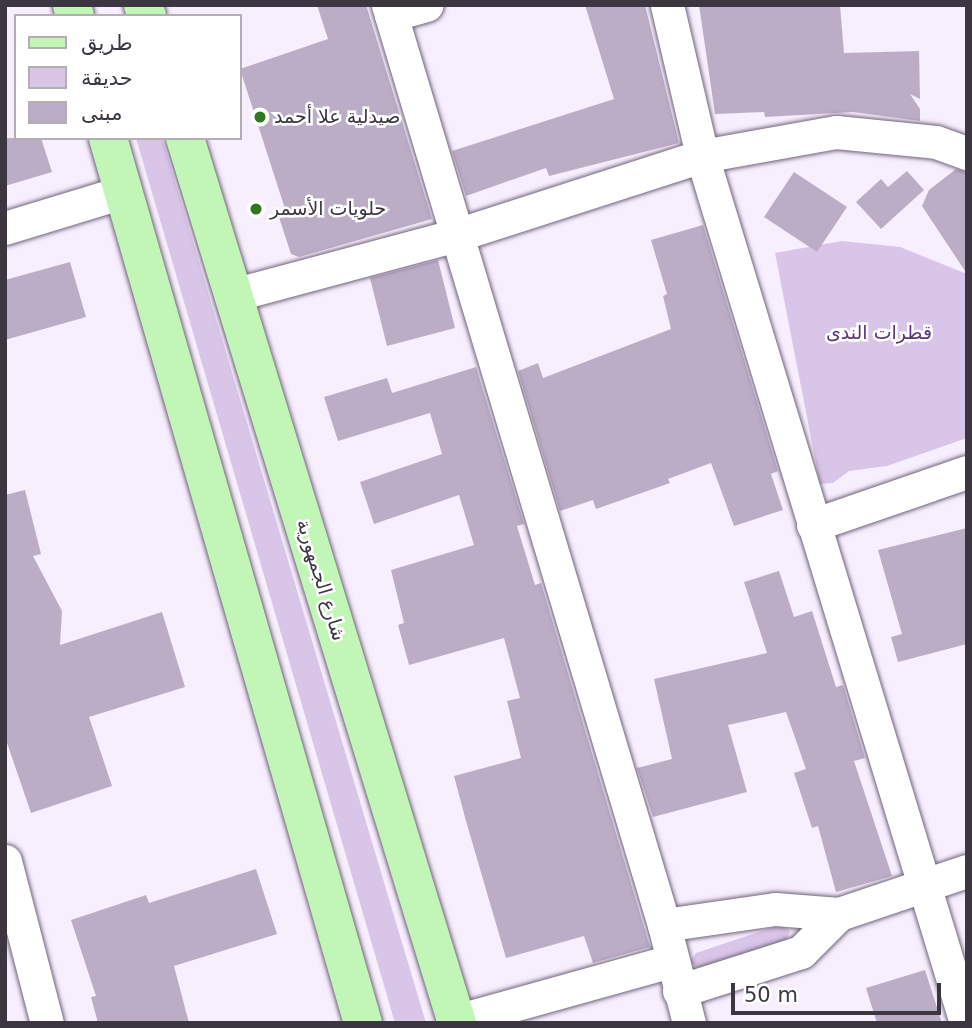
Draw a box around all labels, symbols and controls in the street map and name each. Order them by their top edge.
legend [14,14,242,140]
text: طريق [81,31,133,55]
text: حديقة [81,66,133,90]
text: مبنى [81,101,122,125]
place label: صيدلية علا أحمد [274,106,400,128]
marker: صيدلية علا أحمد [252,109,268,125]
place label: حلويات الأسمر [270,198,386,220]
marker: حلويات الأسمر [248,201,264,217]
park label: قطرات الندى [826,322,932,344]
street label: شارع الجمهورية [292,517,350,643]
scale bar [734,968,944,1012]
text: 50 m [744,983,798,1007]

